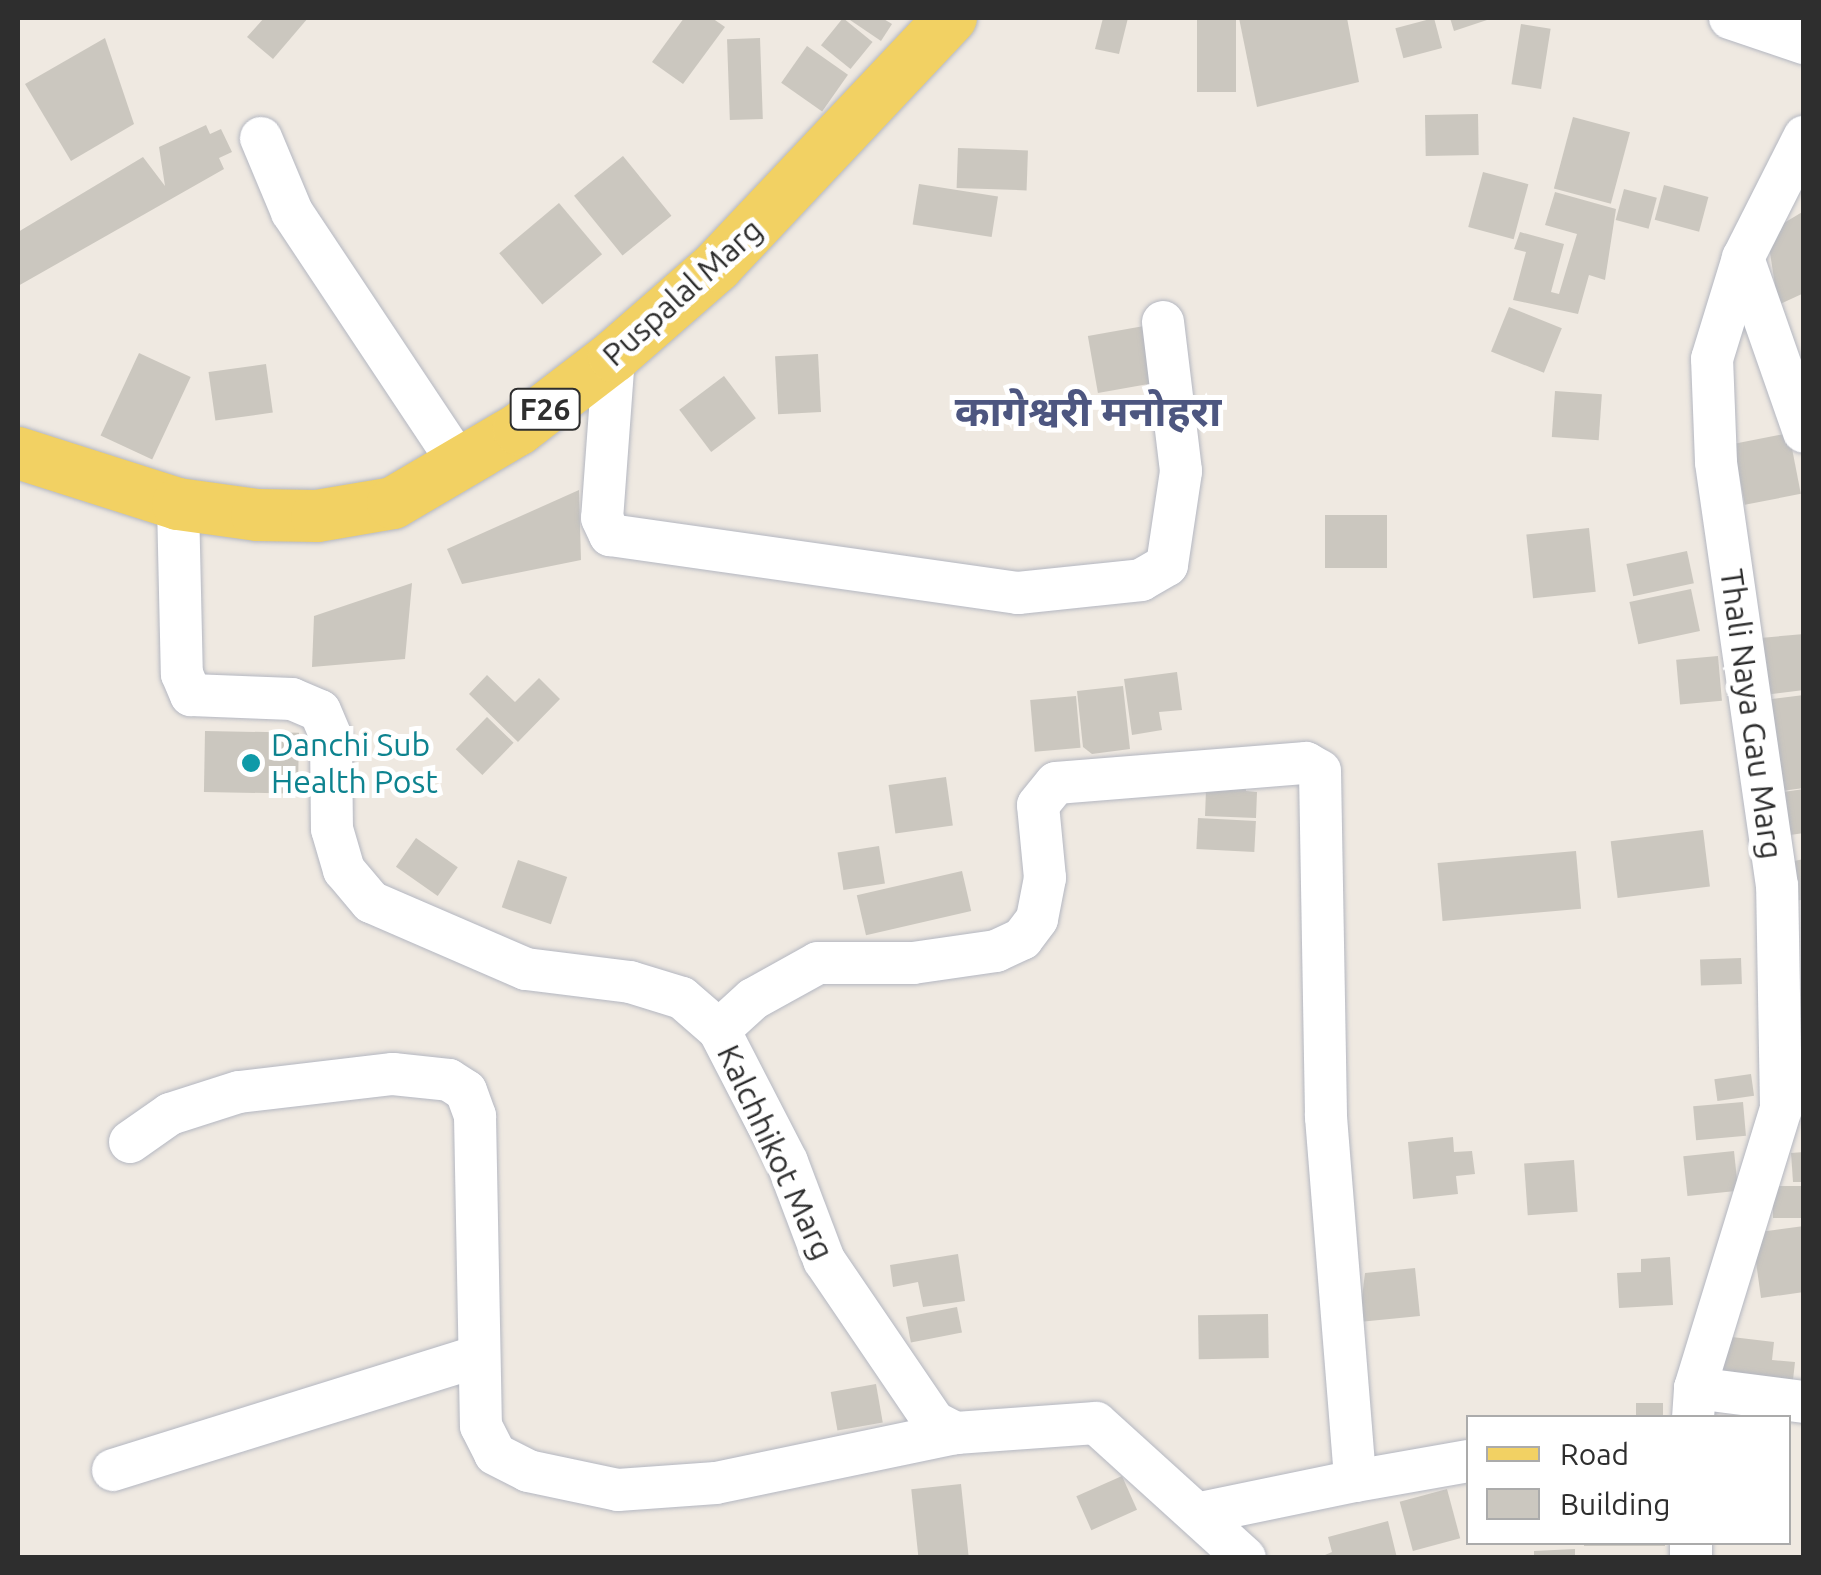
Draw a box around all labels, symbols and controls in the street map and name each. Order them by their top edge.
street label: Puspalal Marg [594,210,770,374]
road number: F26 [508,384,582,434]
district label: कागेश्वरी मनोहरा [955,386,1221,436]
street label: Thali Naya Gau Marg [1713,567,1791,861]
place label: Danchi Sub Health Post [271,726,438,801]
marker: Danchi Sub Health Post [240,752,262,774]
street label: Kalchhikot Marg [709,1039,843,1265]
legend [1466,1415,1791,1545]
text: Road [1560,1437,1629,1471]
text: Building [1560,1487,1671,1521]

